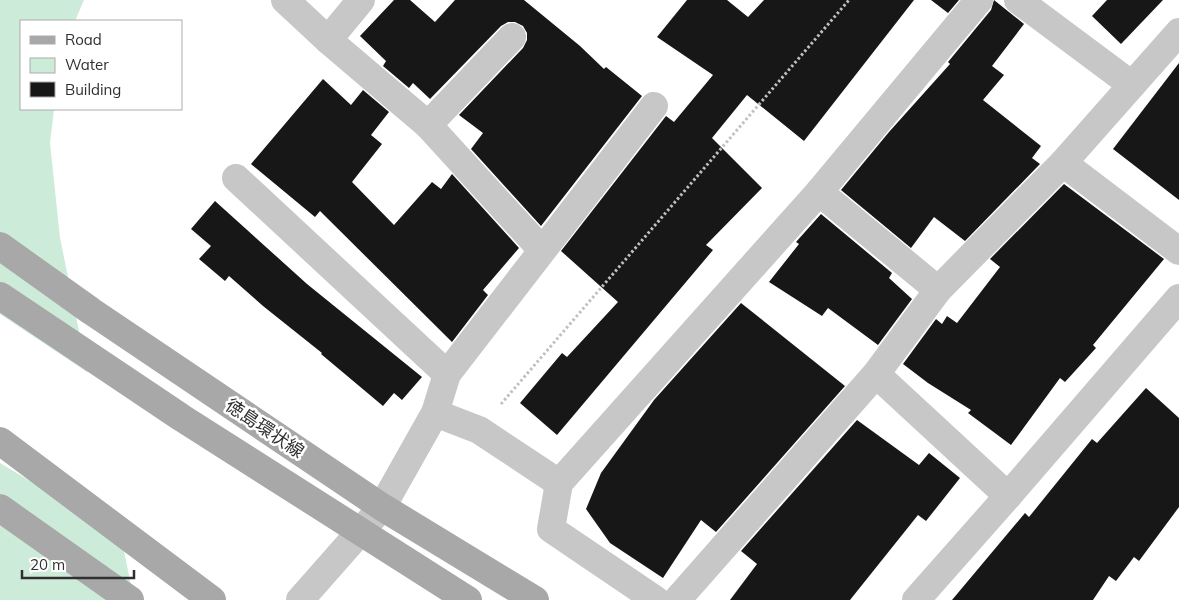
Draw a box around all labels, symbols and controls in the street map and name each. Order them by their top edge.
legend [20,20,182,110]
text: Road [65,30,102,49]
text: Water [65,55,109,74]
text: Building [65,80,121,99]
street label: 徳島環状線 [221,393,309,463]
scale bar [22,548,135,580]
text: 20 m [30,555,65,574]

